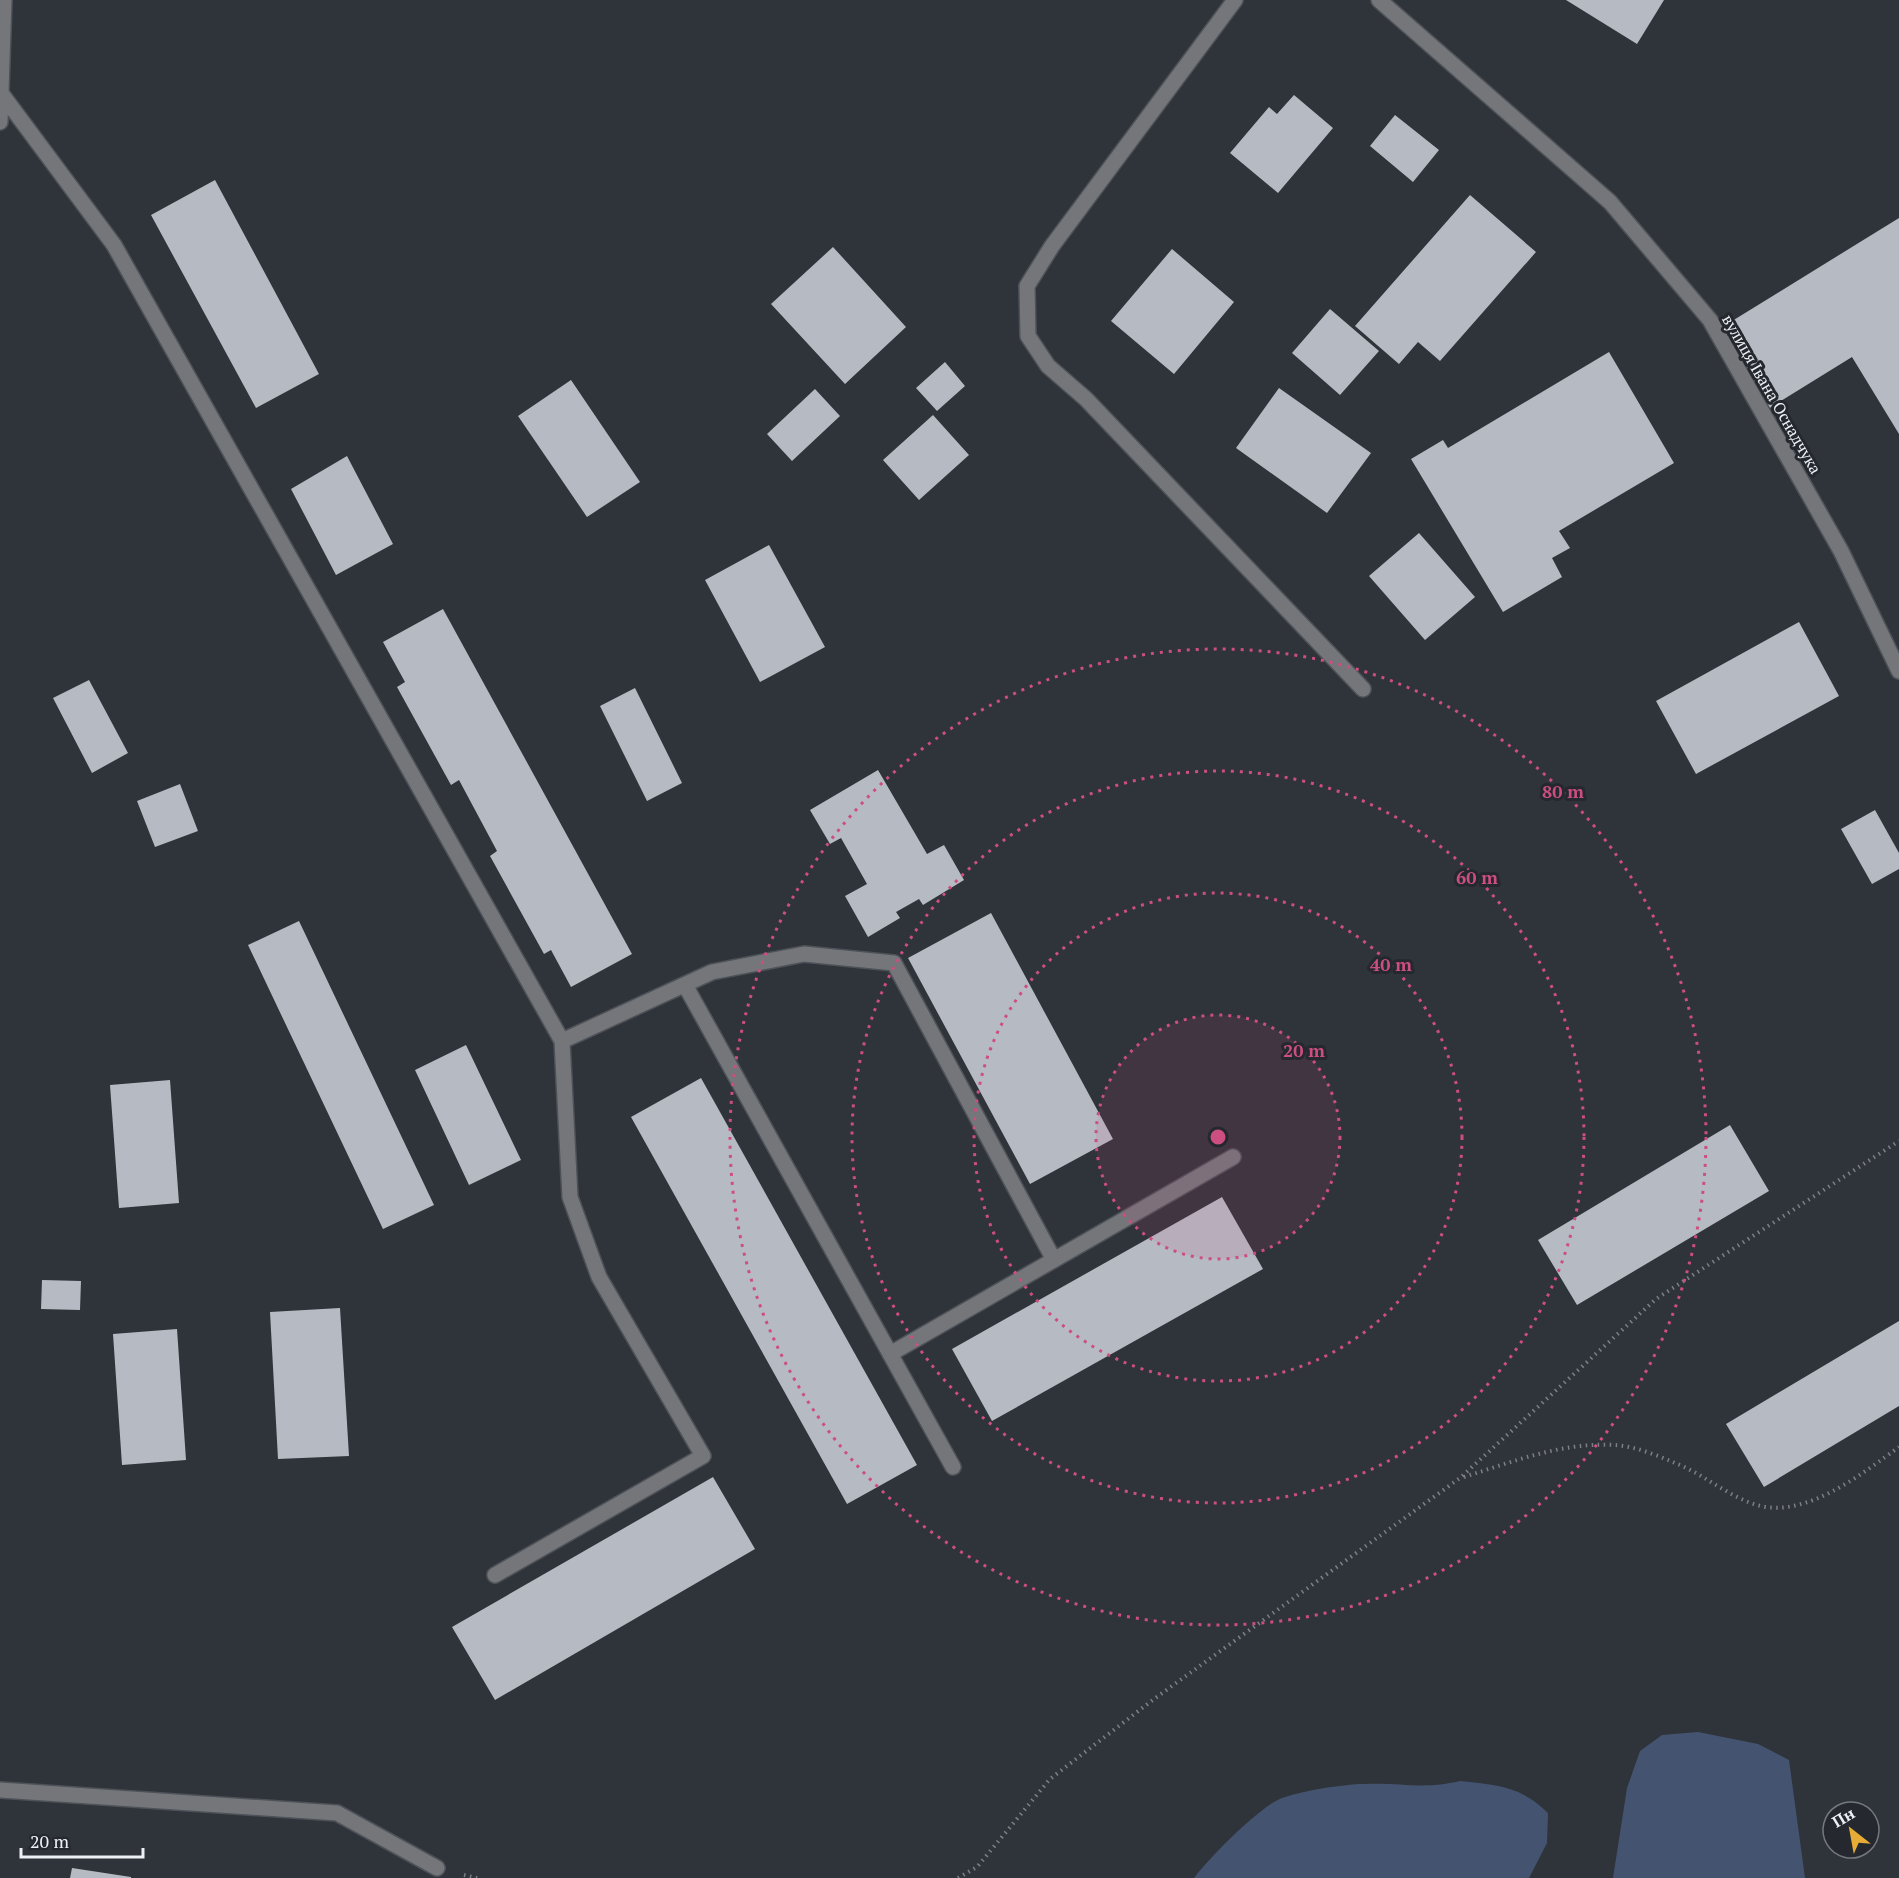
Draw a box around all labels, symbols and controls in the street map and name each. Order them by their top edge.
street label: вулиця Івана Оснадчука [1717,310,1827,478]
text: 80 m [1542,779,1584,803]
text: 60 m [1456,865,1498,889]
text: 40 m [1370,952,1412,976]
text: 20 m [1283,1038,1325,1062]
centre of rings [1208,1127,1228,1147]
north arrow [1821,1800,1881,1860]
text: Пн [1828,1802,1859,1832]
scale bar [21,1821,142,1859]
text: 20 m [30,1829,70,1853]

